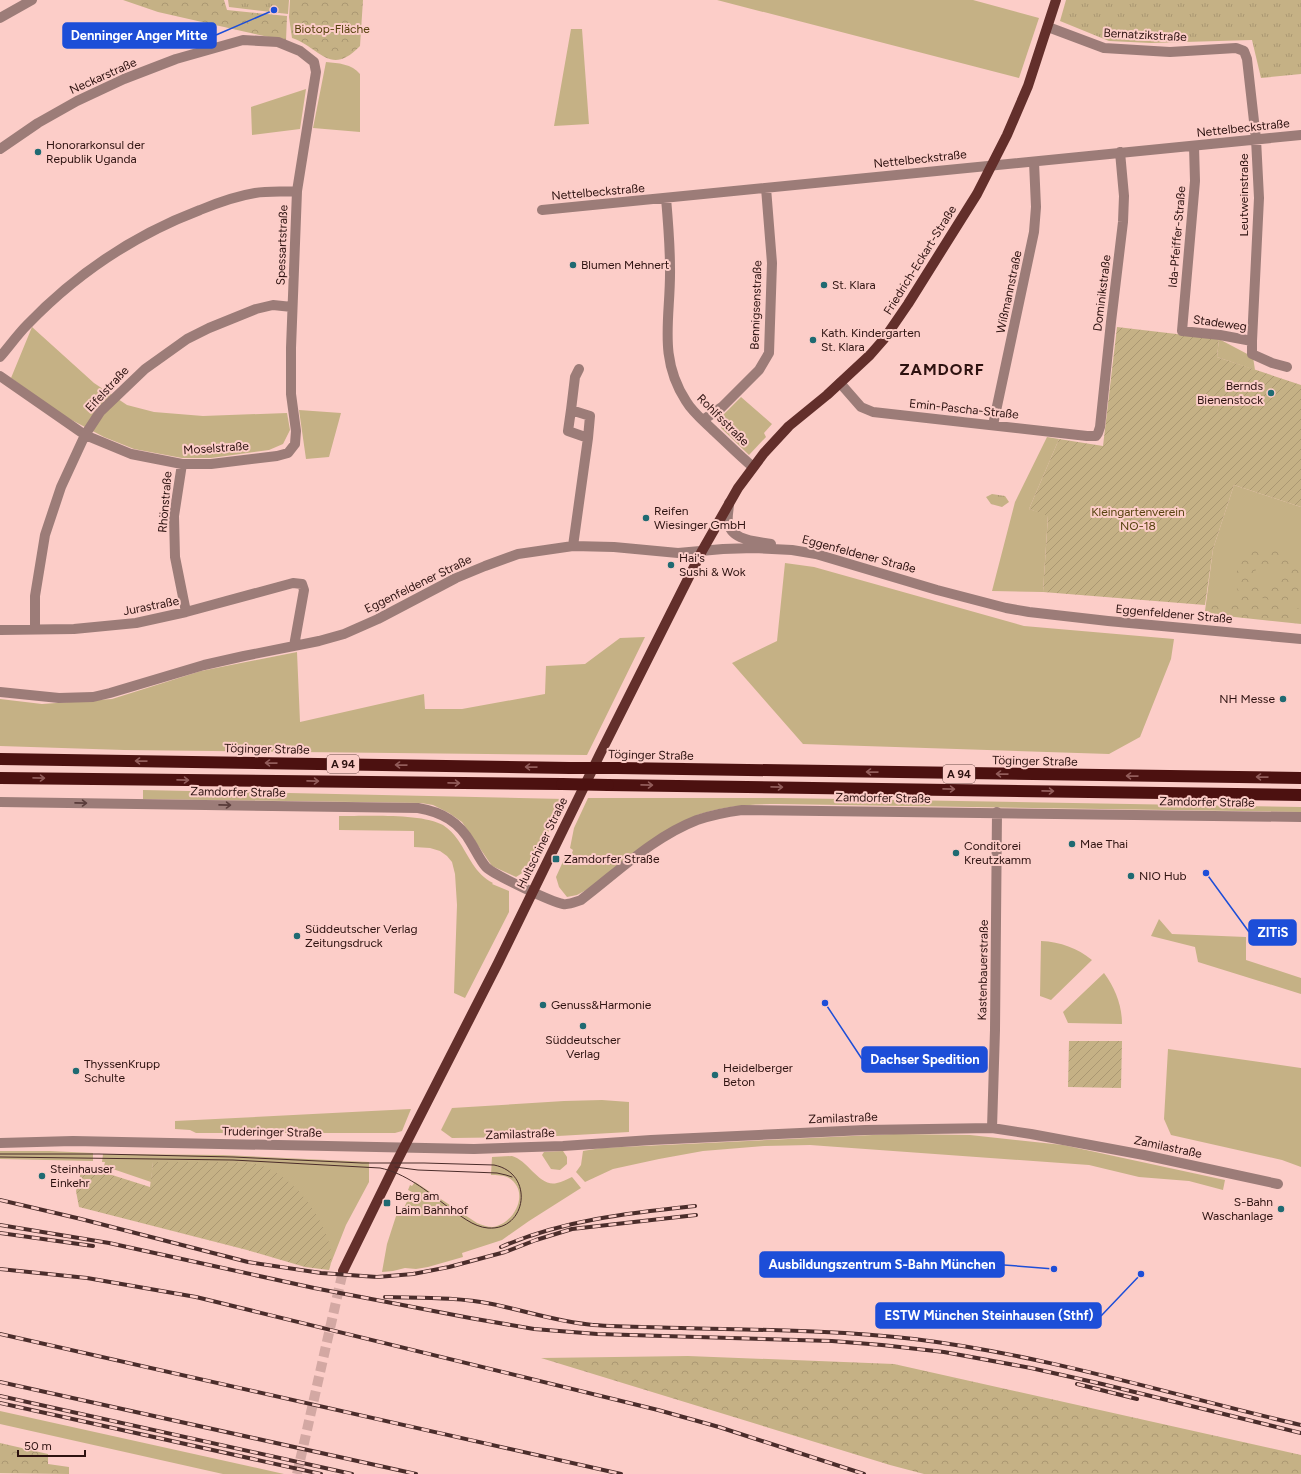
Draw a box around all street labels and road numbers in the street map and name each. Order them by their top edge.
street label: Bernatzikstraße [1103,26,1187,44]
street label: Neckarstraße [67,55,139,97]
street label: Nettelbeckstraße [1196,116,1291,140]
street label: Nettelbeckstraße [873,147,968,171]
street label: Leutweinstraße [1237,153,1251,236]
street label: Nettelbeckstraße [551,181,646,203]
street label: Ida-Pfeiffer-Straße [1166,185,1188,288]
street label: Friedrich-Eckart-Straße [881,202,960,317]
street label: Spessartstraße [274,204,290,285]
street label: Wißmannstraße [993,249,1025,335]
street label: Dominikstraße [1090,253,1114,332]
street label: Bennigsenstraße [747,260,765,350]
street label: Stadeweg [1192,312,1248,334]
street label: Eifelstraße [82,363,132,415]
street label: Rohlfsstraße [694,391,752,449]
street label: Emin-Pascha-Straße [909,396,1020,422]
street label: Moselstraße [183,439,250,457]
street label: Rhönstraße [155,470,175,533]
street label: Eggenfeldener Straße [801,532,918,576]
street label: Eggenfeldener Straße [362,552,474,616]
street label: Jurastraße [122,594,181,618]
street label: Eggenfeldener Straße [1115,602,1233,626]
street label: Töginger Straße [224,741,310,757]
street label: Töginger Straße [608,747,694,763]
street label: Töginger Straße [992,753,1078,769]
road number: A 94 [327,755,359,773]
road number: A 94 [943,765,975,783]
street label: Zamdorfer Straße [190,784,286,800]
street label: Zamdorfer Straße [835,790,931,806]
street label: Zamdorfer Straße [1159,794,1255,810]
street label: Hultschiner Straße [514,795,570,891]
street label: Kastenbauerstraße [975,919,991,1021]
street label: Zamilastraße [808,1110,878,1126]
street label: Truderinger Straße [222,1124,323,1140]
street label: Zamilastraße [485,1126,555,1142]
street label: Zamilastraße [1133,1133,1204,1161]

